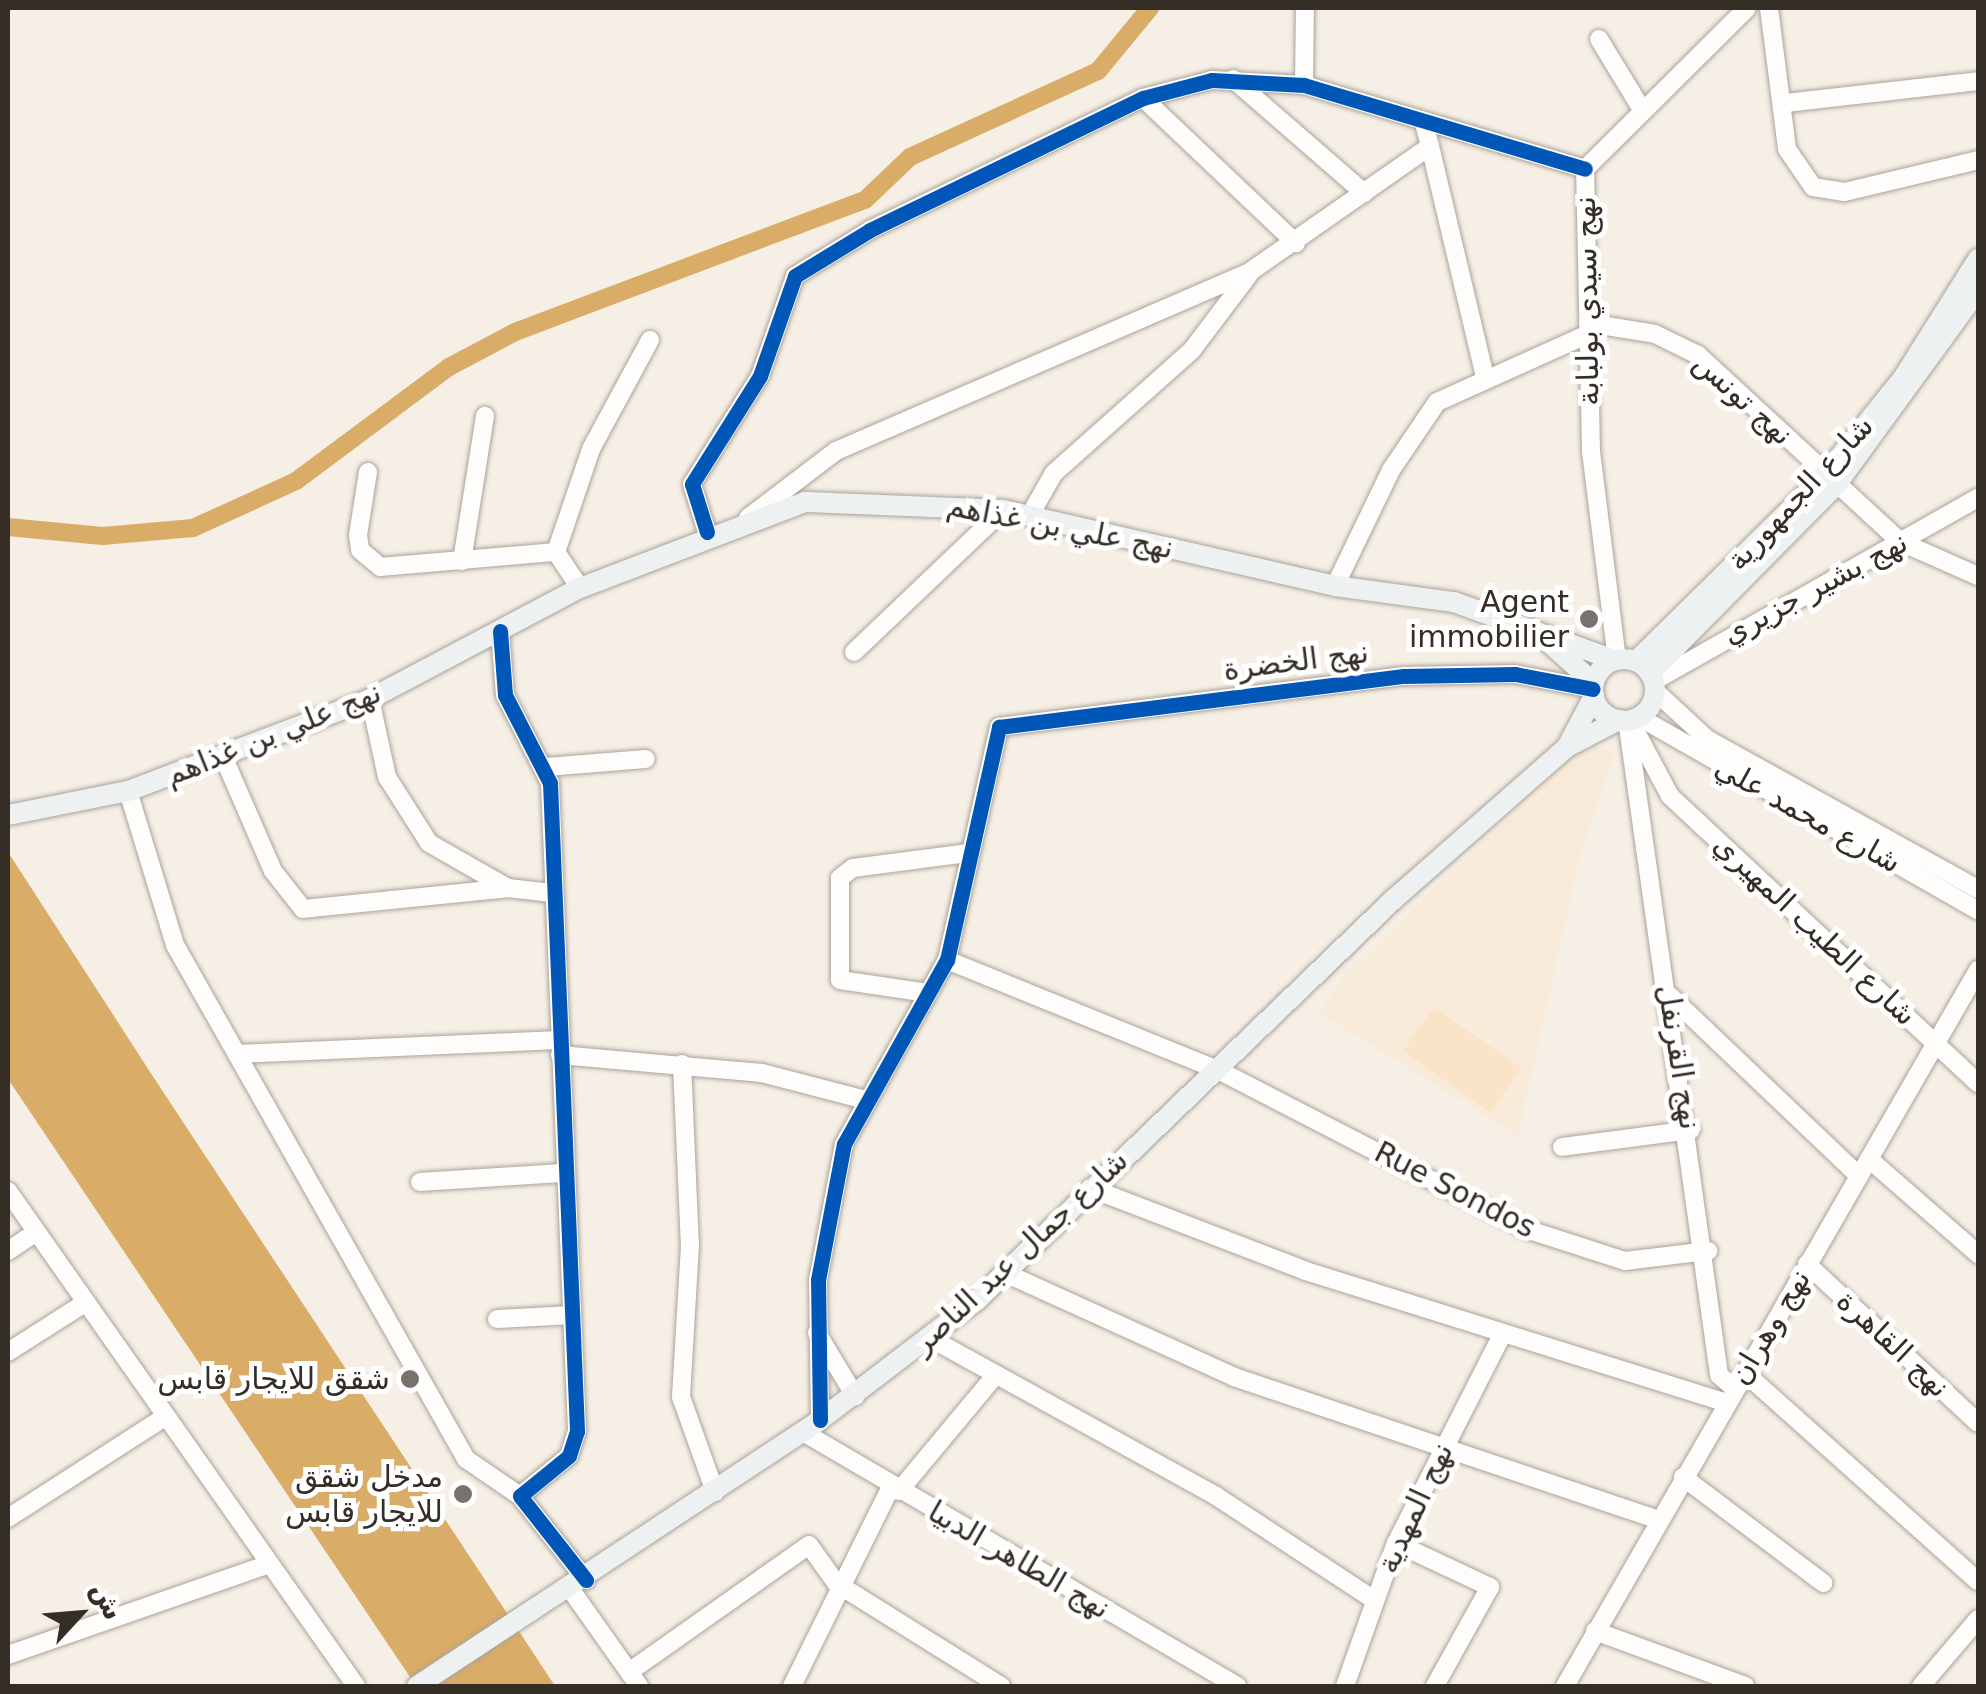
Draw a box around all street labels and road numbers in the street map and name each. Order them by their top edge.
street label: نهج سيدي بولبابة [1567,196,1607,406]
street label: نهج تونس [1686,345,1800,453]
street label: شارع الجمهورية [1719,408,1881,578]
street label: نهج علي بن غذاهم [944,487,1176,567]
street label: نهج بشير جزيري [1716,524,1914,652]
street label: نهج الخضرة [1221,634,1371,688]
street label: نهج علي بن غذاهم [160,674,386,794]
street label: شارع محمد علي [1709,749,1907,881]
street label: شارع الطيب المهيري [1706,827,1924,1033]
street label: نهج القرنفل [1650,982,1708,1132]
street label: Rue Sondos [1368,1134,1542,1246]
street label: شارع جمال عبد الناصر [904,1143,1136,1361]
street label: نهج وهران [1722,1263,1818,1391]
street label: نهج القاهرة [1829,1283,1957,1405]
street label: نهج المهدية [1369,1437,1461,1579]
street label: نهج الطاهر الدبيا [922,1493,1116,1627]

